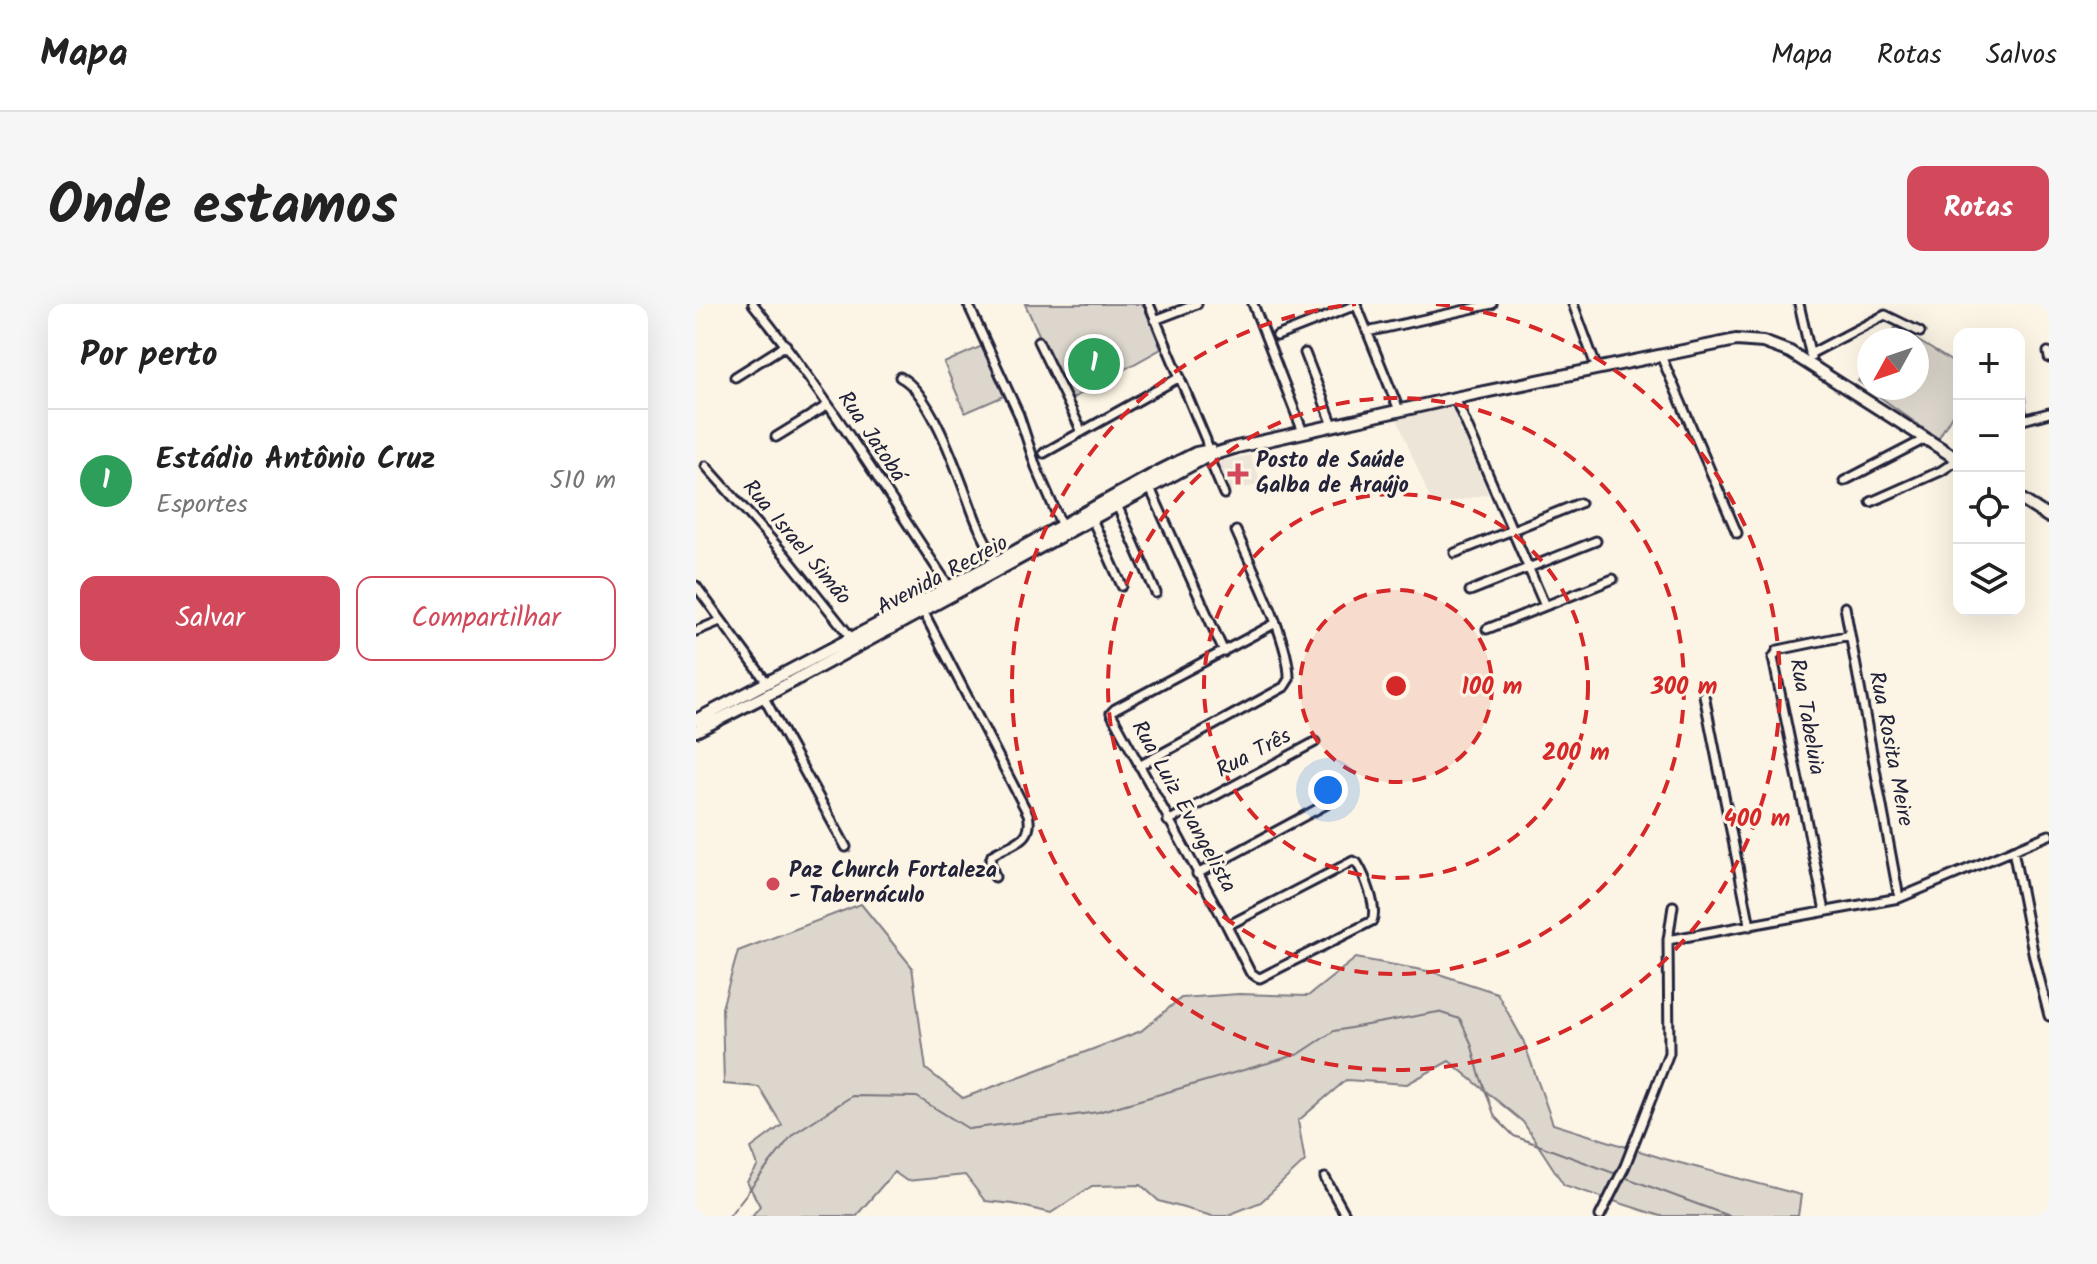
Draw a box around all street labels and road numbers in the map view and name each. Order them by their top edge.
street label: Rua Jatobá [828,384,916,492]
street label: Rua Israel Simão [733,472,859,614]
street label: Avenida Recreio [871,527,1015,625]
street label: Rua Tabeluia [1779,656,1833,778]
street label: Rua Rosita Meire [1858,668,1922,830]
street label: Rua Luiz Evangelista [1121,714,1245,900]
street label: Rua Três [1210,719,1298,788]

